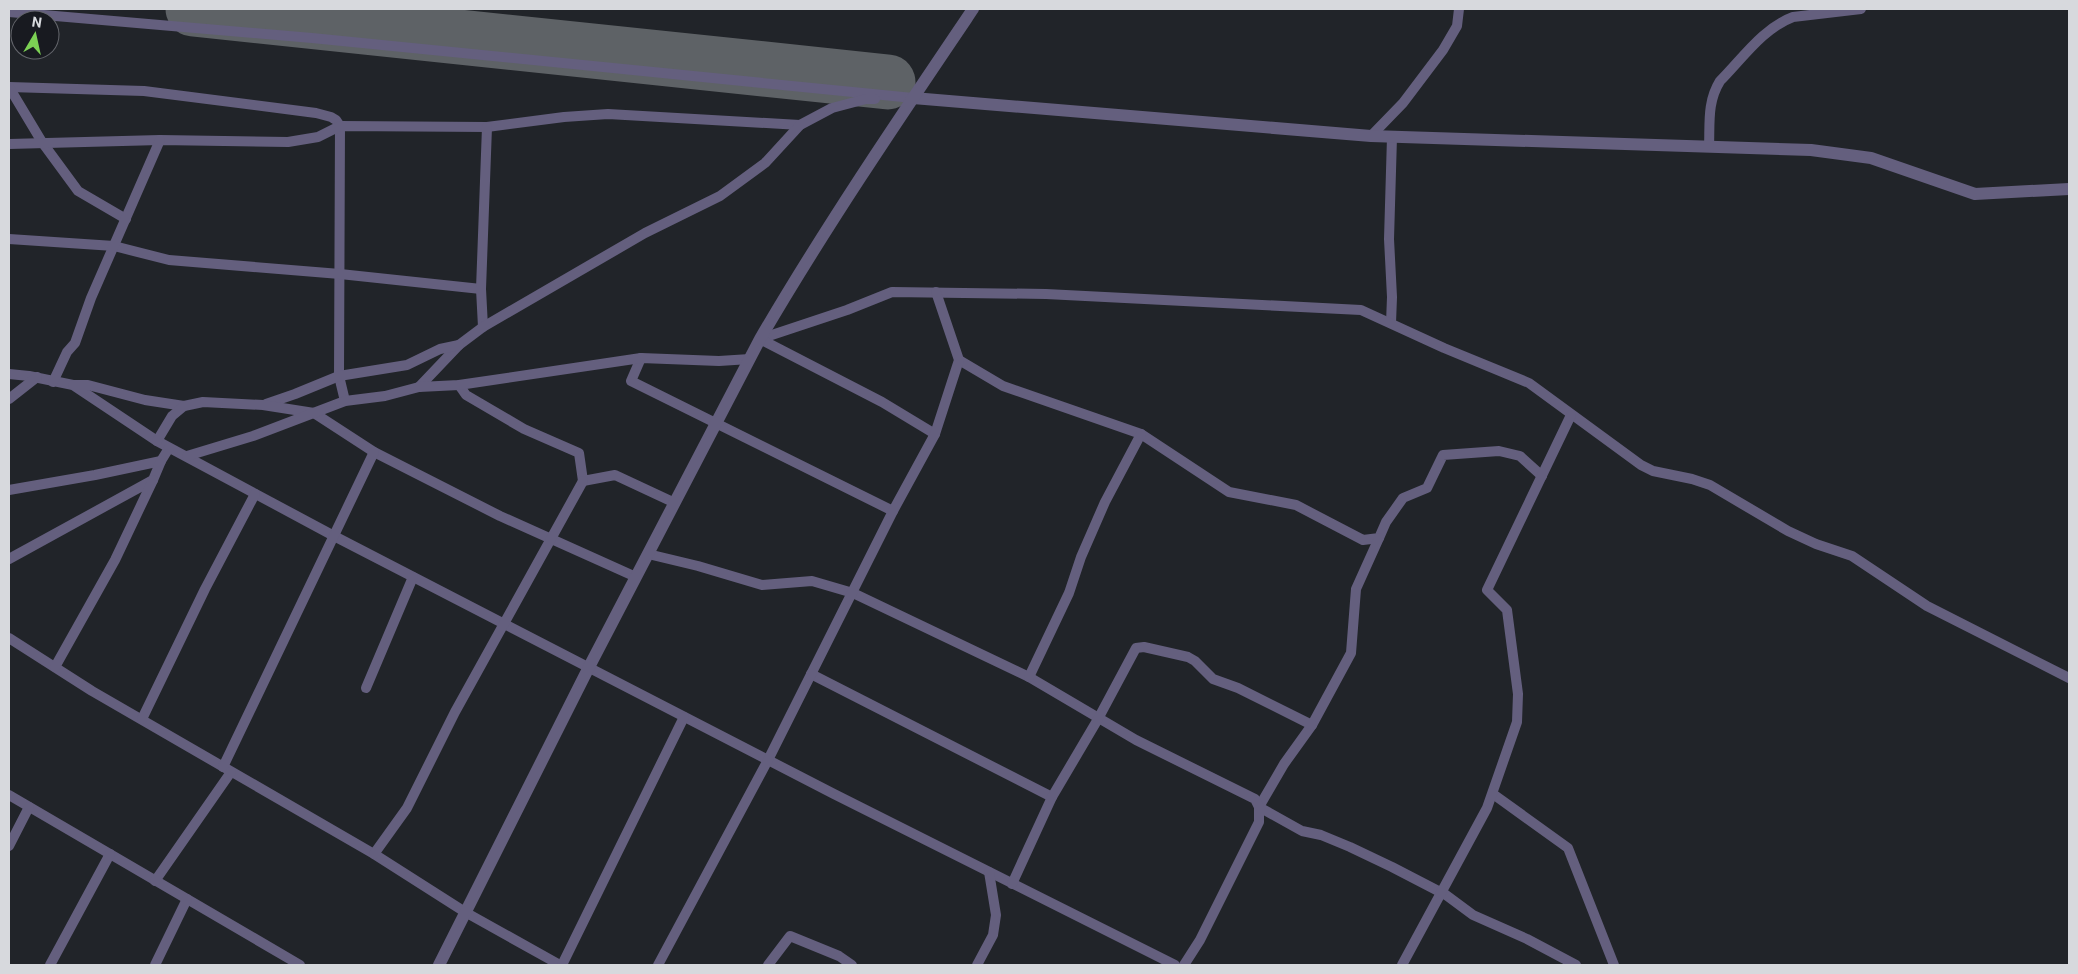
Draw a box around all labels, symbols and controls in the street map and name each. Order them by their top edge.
north arrow [10,10,60,60]
text: N [31,13,43,31]

